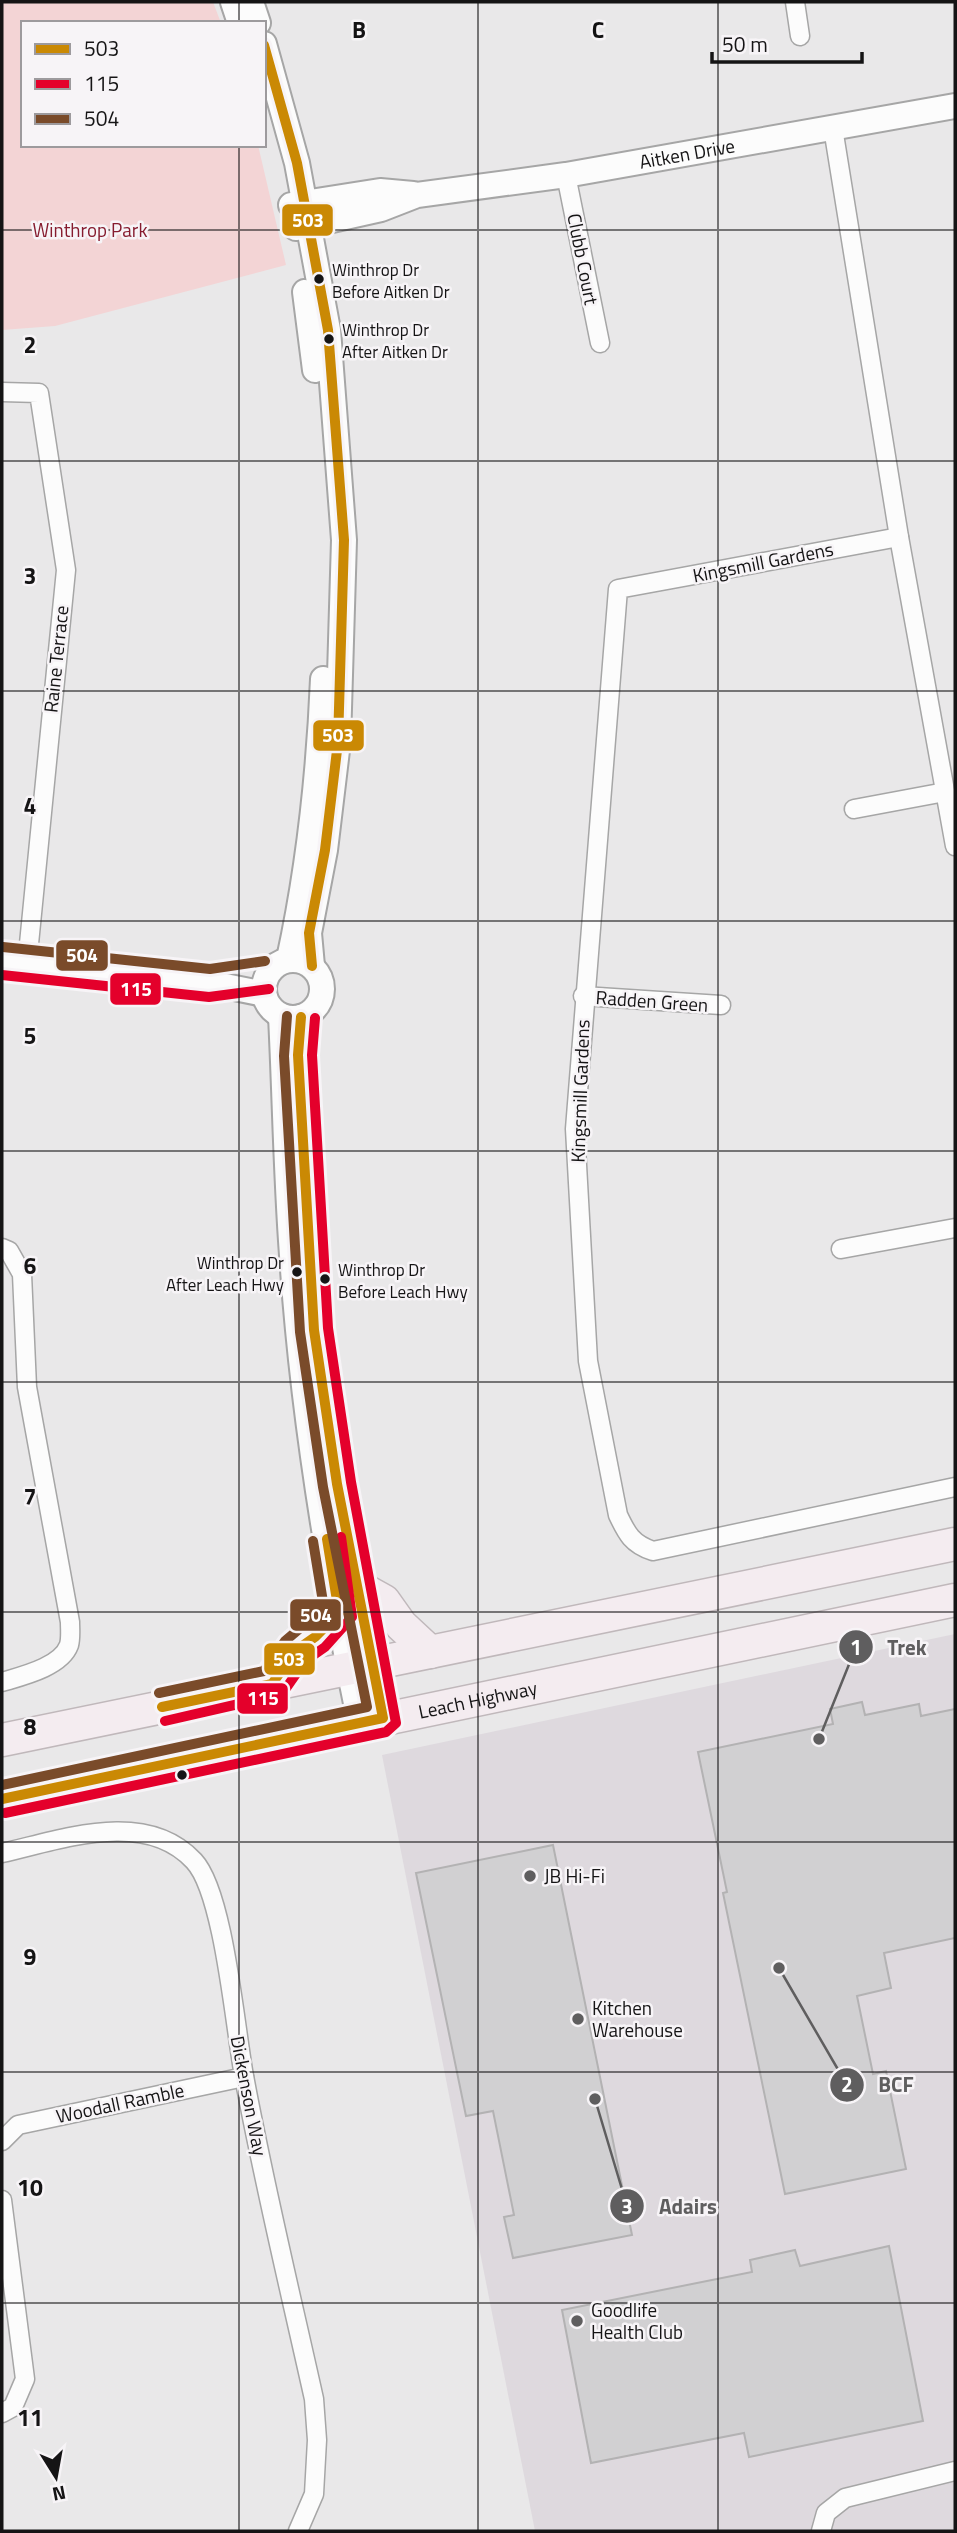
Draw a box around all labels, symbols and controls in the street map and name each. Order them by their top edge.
text: B [352,12,366,47]
text: C [592,12,604,47]
legend [21,21,266,147]
scale bar [712,21,862,65]
text: 50 m [722,28,768,60]
text: 503 [84,32,119,64]
text: 115 [84,67,119,99]
text: 504 [84,102,119,134]
street label: Aitken Drive [637,130,737,176]
line badge: 503 [281,203,334,237]
text: 503 [292,205,324,234]
street label: Clubb Court [560,211,607,307]
park label: Winthrop Park [33,215,148,244]
place label: Winthrop Dr Before Aitken Dr [332,257,450,305]
marker: Winthrop Dr Before Aitken Dr [312,272,326,286]
place label: Winthrop Dr After Aitken Dr [342,317,448,365]
text: 2 [24,327,36,362]
marker: Winthrop Dr After Aitken Dr [322,332,336,346]
street label: Kingsmill Gardens [690,534,836,589]
text: 3 [24,558,36,593]
street label: Raine Terrace [35,604,76,714]
line badge: 503 [312,719,365,752]
text: 503 [322,720,354,749]
text: 4 [24,788,36,823]
line badge: 504 [55,939,109,972]
text: 504 [66,940,98,969]
line badge: 115 [109,972,162,1006]
text: 115 [120,974,152,1003]
street label: Radden Green [595,982,709,1019]
text: 5 [24,1018,36,1053]
street label: Kingsmill Gardens [563,1019,596,1163]
text: 6 [24,1248,37,1283]
place label: Winthrop Dr After Leach Hwy [166,1250,284,1298]
place label: Winthrop Dr Before Leach Hwy [338,1257,468,1305]
marker: Winthrop Dr After Leach Hwy [290,1265,304,1279]
marker: Winthrop Dr Before Leach Hwy [318,1272,332,1286]
text: 7 [24,1479,36,1514]
line badge: 504 [289,1598,342,1632]
text: 504 [300,1600,332,1629]
callout: Trek [838,1626,941,1668]
text: 1 [850,1631,862,1663]
text: Trek [887,1631,927,1663]
line badge: 503 [263,1642,316,1676]
text: 503 [273,1644,305,1673]
street label: Leach Highway [416,1673,540,1726]
line badge: 115 [236,1682,289,1715]
text: 115 [247,1683,279,1712]
text: 8 [24,1709,37,1744]
unlabelled marker [175,1768,189,1782]
place label: JB Hi-Fi [544,1861,605,1890]
marker: JB Hi-Fi [522,1868,538,1884]
text: 9 [24,1939,37,1974]
place label: Kitchen Warehouse [592,1993,683,2044]
marker: Kitchen Warehouse [570,2011,586,2027]
street label: Dickenson Way [224,2033,275,2158]
callout: BCF [829,2064,928,2106]
text: 2 [841,2068,853,2100]
text: BCF [878,2068,914,2100]
street label: Woodall Ramble [53,2075,187,2130]
text: 10 [17,2170,43,2205]
callout: Adairs [610,2185,731,2227]
text: 3 [621,2190,633,2222]
text: Adairs [659,2190,717,2222]
place label: Goodlife Health Club [591,2295,683,2346]
marker: Goodlife Health Club [569,2313,585,2329]
text: 11 [17,2400,43,2435]
north arrow [21,2442,91,2512]
text: N [50,2479,69,2510]

